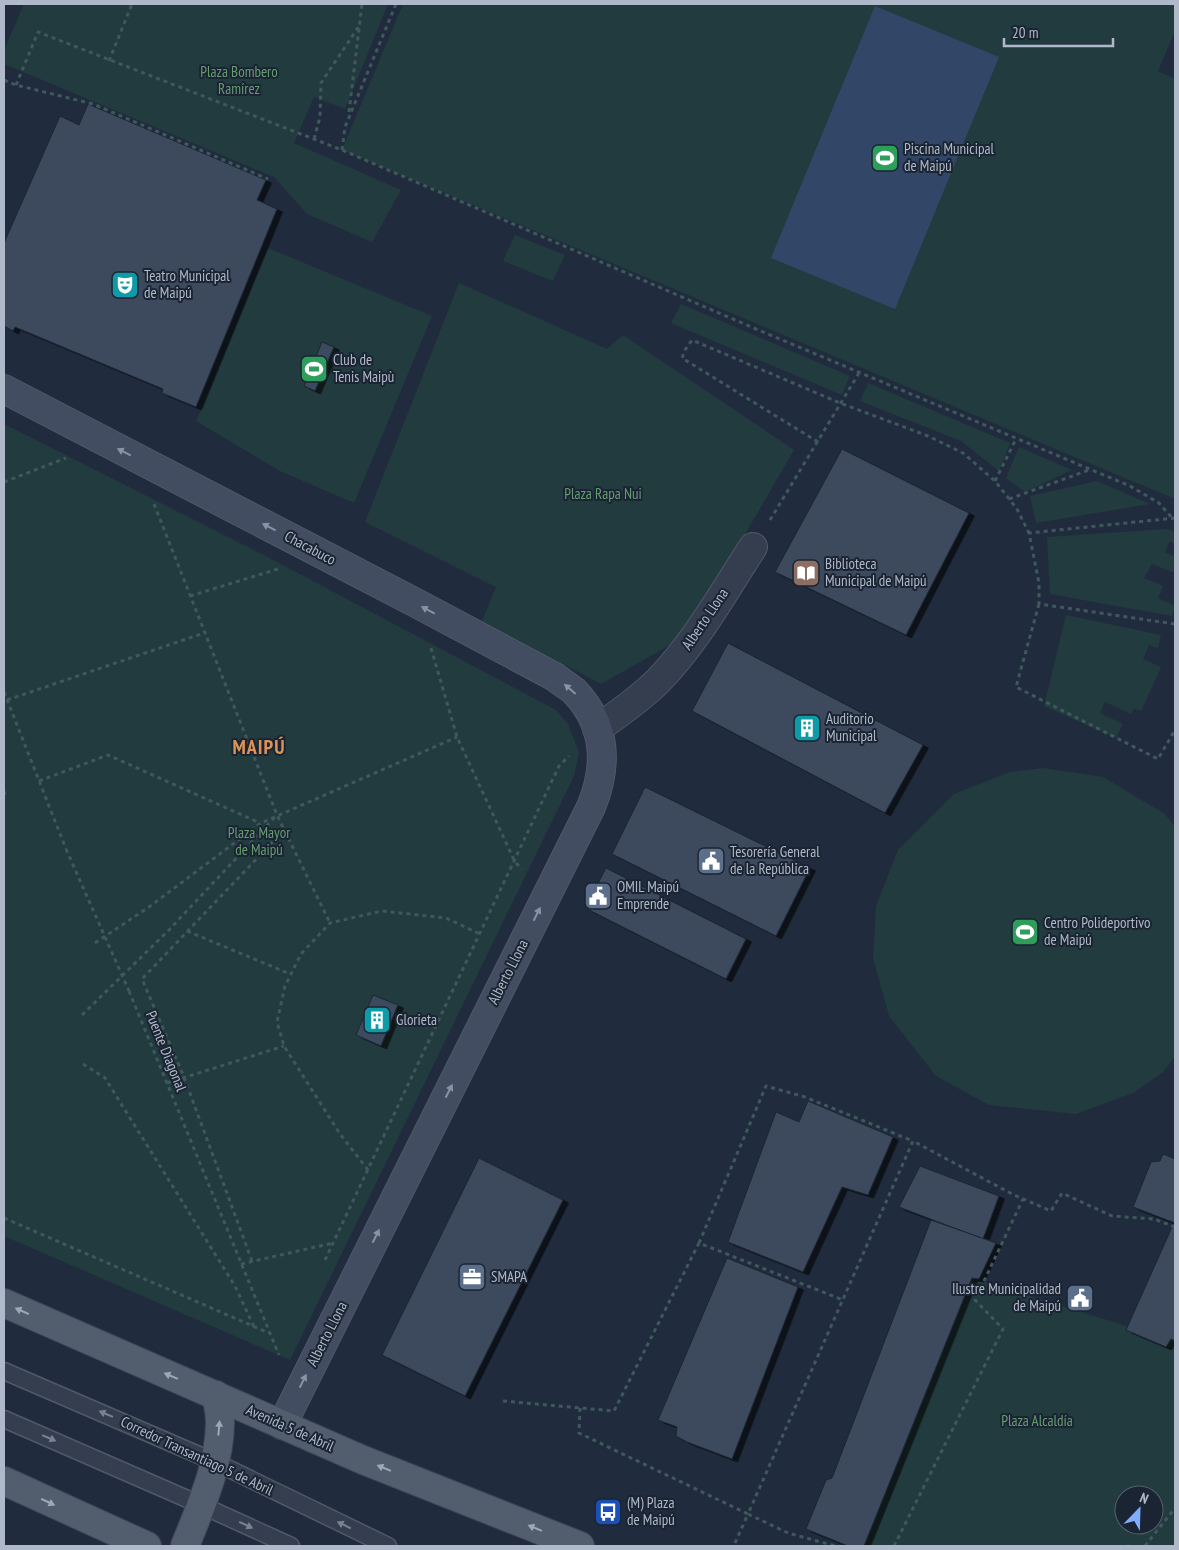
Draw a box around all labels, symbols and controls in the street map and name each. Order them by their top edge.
scale bar [1004,15,1113,47]
text: 20 m [1012,23,1038,42]
park label: Plaza Bombero Ramírez [200,62,278,98]
place label: Piscina Municipal de Maipú [904,139,994,175]
sports icon: Piscina Municipal de Maipú [870,143,900,173]
place label: Teatro Municipal de Maipú [144,266,230,302]
theatre icon: Teatro Municipal de Maipú [110,270,140,300]
place label: Club de Tenis Maipù [333,350,394,386]
sports icon: Club de Tenis Maipù [299,354,329,384]
one-way arrow [117,448,132,456]
park label: Plaza Rapa Nui [564,484,642,503]
one-way arrow [262,523,276,531]
street label: Chacabuco [281,526,339,569]
place label: Biblioteca Municipal de Maipú [825,554,926,590]
library icon: Biblioteca Municipal de Maipú [791,558,821,588]
street label: Alberto Llona [677,584,732,653]
one-way arrow [421,606,436,614]
one-way arrow [564,683,576,695]
place label: Auditorio Municipal [826,709,877,745]
building icon: Auditorio Municipal [792,713,822,743]
district label: MAIPÚ [233,734,285,760]
park label: Plaza Mayor de Maipú [228,823,291,859]
place label: Tesorería General de la República [730,842,820,878]
public building icon: Tesorería General de la República [696,846,726,876]
place label: OMIL Maipú Emprende [617,877,679,913]
public building icon: OMIL Maipú Emprende [583,881,613,911]
one-way arrow [533,907,541,922]
place label: Centro Polideportivo de Maipú [1044,913,1151,949]
sports icon: Centro Polideportivo de Maipú [1010,917,1040,947]
street label: Alberto Llona [483,936,532,1007]
building icon: Glorieta [362,1005,392,1035]
street label: Puente Diagonal [142,1008,191,1094]
place label: Glorieta [396,1010,437,1029]
one-way arrow [445,1084,453,1098]
one-way arrow [372,1229,380,1243]
office icon: SMAPA [457,1262,487,1292]
place label: SMAPA [491,1267,528,1286]
place label: Ilustre Municipalidad de Maipú [952,1279,1061,1315]
public building icon: Ilustre Municipalidad de Maipú [1065,1283,1095,1313]
street label: Alberto Llona [302,1298,351,1369]
one-way arrow [15,1307,29,1315]
one-way arrow [164,1371,179,1379]
one-way arrow [299,1374,307,1389]
street label: Avenida 5 de Abril [243,1400,337,1456]
one-way arrow [98,1410,113,1418]
park label: Plaza Alcaldía [1001,1411,1073,1430]
street label: Corredor Transantiago 5 de Abril [118,1412,277,1500]
one-way arrow [215,1420,223,1436]
one-way arrow [42,1435,56,1443]
one-way arrow [376,1464,391,1471]
north arrow [1114,1485,1164,1535]
text: N [1137,1488,1151,1508]
place label: (M) Plaza de Maipú [627,1493,675,1529]
bus stop icon: (M) Plaza de Maipú [593,1497,623,1527]
one-way arrow [41,1498,55,1506]
one-way arrow [239,1521,253,1529]
one-way arrow [337,1521,351,1529]
one-way arrow [527,1524,542,1531]

